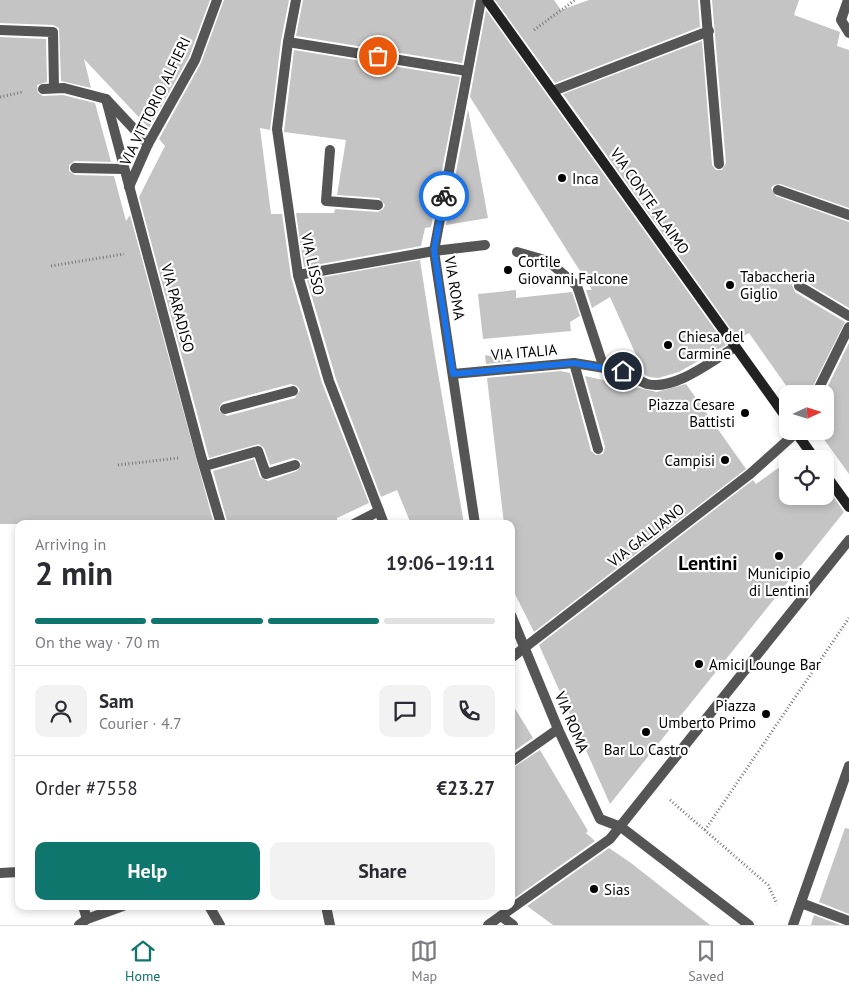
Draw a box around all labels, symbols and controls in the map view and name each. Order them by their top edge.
street label: VIA VITTORIO ALFIERI [115,33,194,169]
pin [357,35,399,77]
icon: bag [364,42,392,70]
street label: VIA CONTE ALAIMO [606,143,694,258]
place label: Inca [572,169,599,188]
courier [419,171,469,221]
marker: Inca [556,172,568,184]
icon: bike [430,182,458,210]
street label: VIA LISSO [297,230,329,297]
place label: Cortile Giovanni Falcone [518,252,628,288]
street label: VIA ROMA [440,254,469,321]
street label: VIA PARADISO [157,261,199,354]
marker: Cortile Giovanni Falcone [502,264,514,276]
place label: Tabaccheria Giglio [740,267,815,303]
marker: Tabaccheria Giglio [724,279,736,291]
place label: Chiesa del Carmine [678,327,745,363]
marker: Chiesa del Carmine [662,339,674,351]
street label: VIA ITALIA [489,340,558,364]
pin [602,350,644,392]
icon: home [609,357,637,385]
north arrow [779,385,834,440]
map controls [779,385,834,505]
place label: Piazza Cesare Battisti [648,395,735,431]
marker: Piazza Cesare Battisti [739,407,751,419]
button: locate [779,450,834,505]
place label: Campisi [665,451,715,470]
marker: Campisi [719,454,731,466]
street label: VIA GALLIANO [603,499,688,571]
text: Arriving in [35,534,106,554]
district label: Lentini [678,550,738,576]
marker: Municipio di Lentini [773,550,785,562]
text: 19:06–19:11 [386,551,495,575]
text: 2 min [35,552,113,594]
place label: Municipio di Lentini [747,564,811,600]
text: On the way · 70 m [35,632,160,652]
place label: Amici Lounge Bar [709,655,821,674]
marker: Amici Lounge Bar [693,658,705,670]
button: person [35,685,87,737]
button: chat [379,685,431,737]
button: phone [443,685,495,737]
street label: VIA ROMA [550,688,593,755]
text: Sam [99,689,134,713]
place label: Piazza Umberto Primo [659,696,756,732]
marker: Piazza Umberto Primo [760,708,772,720]
text: Courier · 4.7 [99,713,182,733]
marker: Bar Lo Castro [640,726,652,738]
place label: Bar Lo Castro [604,740,688,759]
text: Order #7558 [35,776,138,800]
text: €23.27 [436,776,495,800]
button: Help [35,842,260,900]
button: Share [270,842,495,900]
place label: Sias [604,880,630,899]
marker: Sias [588,883,600,895]
tab: Home [125,937,160,985]
tab: Map [410,937,438,985]
tab: Saved [688,937,724,985]

